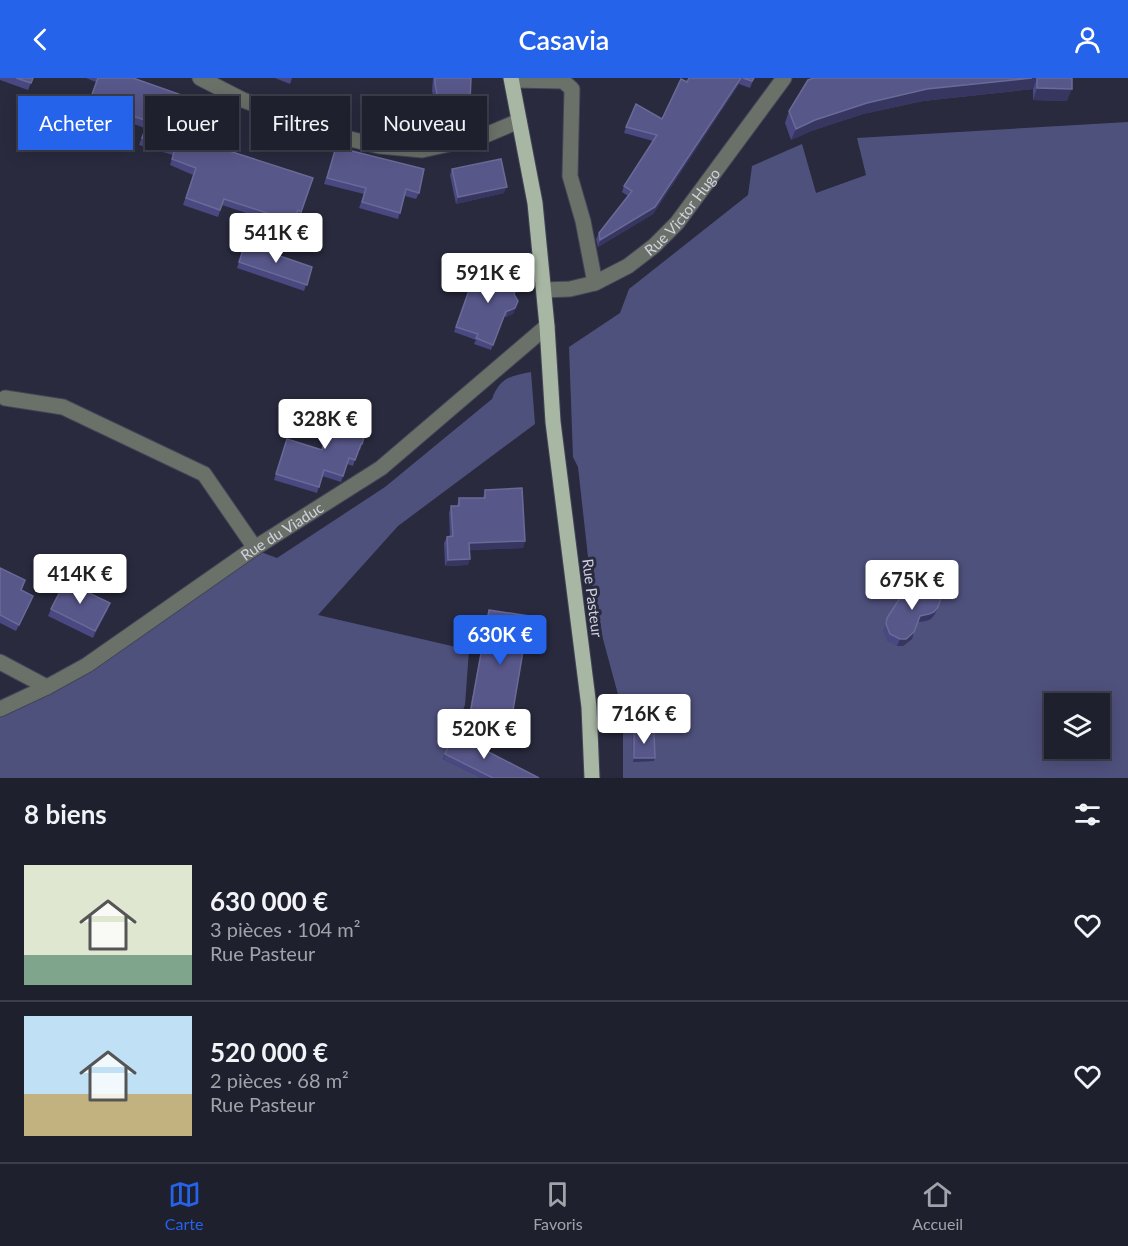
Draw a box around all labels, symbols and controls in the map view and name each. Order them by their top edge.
icon: back [24,23,57,56]
text: Casavia [519,23,609,56]
icon: person [1071,23,1104,56]
chip: Acheter [18,96,133,150]
chip: Louer [145,96,239,150]
chip: Filtres [251,96,350,150]
chip: Nouveau [362,96,487,150]
street label: Rue Victor Hugo [641,165,723,259]
pin: 541K € [227,213,325,264]
text: 541K € [244,220,308,244]
pin: 591K € [439,253,537,304]
text: 591K € [456,260,520,284]
pin: 328K € [276,399,374,450]
text: 328K € [293,406,357,430]
street label: Rue du Viaduc [237,498,326,564]
pin: 414K € [31,554,129,605]
street label: Rue Pasteur [579,558,607,639]
pin: 675K € [863,560,961,611]
text: 414K € [48,561,112,585]
text: 675K € [880,567,944,591]
pin: 630K € [451,615,549,666]
text: 630K € [468,622,532,646]
map controls [1044,693,1110,759]
button: layers [1044,693,1110,759]
pin: 716K € [595,694,693,745]
text: 716K € [612,701,676,725]
pin: 520K € [435,709,533,760]
text: 520K € [452,716,516,740]
text: 8 biens [24,798,107,830]
icon: filters [1071,798,1104,831]
text: 630 000 € [210,885,328,917]
icon: home [72,889,144,961]
icon: heart [1071,909,1104,942]
text: 3 pièces · 104 m² [210,917,360,941]
text: Rue Pasteur [210,941,315,965]
text: 520 000 € [210,1036,328,1068]
icon: home [72,1040,144,1112]
icon: heart [1071,1060,1104,1093]
text: 2 pièces · 68 m² [210,1068,349,1092]
text: Rue Pasteur [210,1092,315,1116]
tab: Carte [165,1178,203,1233]
tab: Favoris [533,1178,583,1233]
tab: Accueil [912,1178,963,1233]

